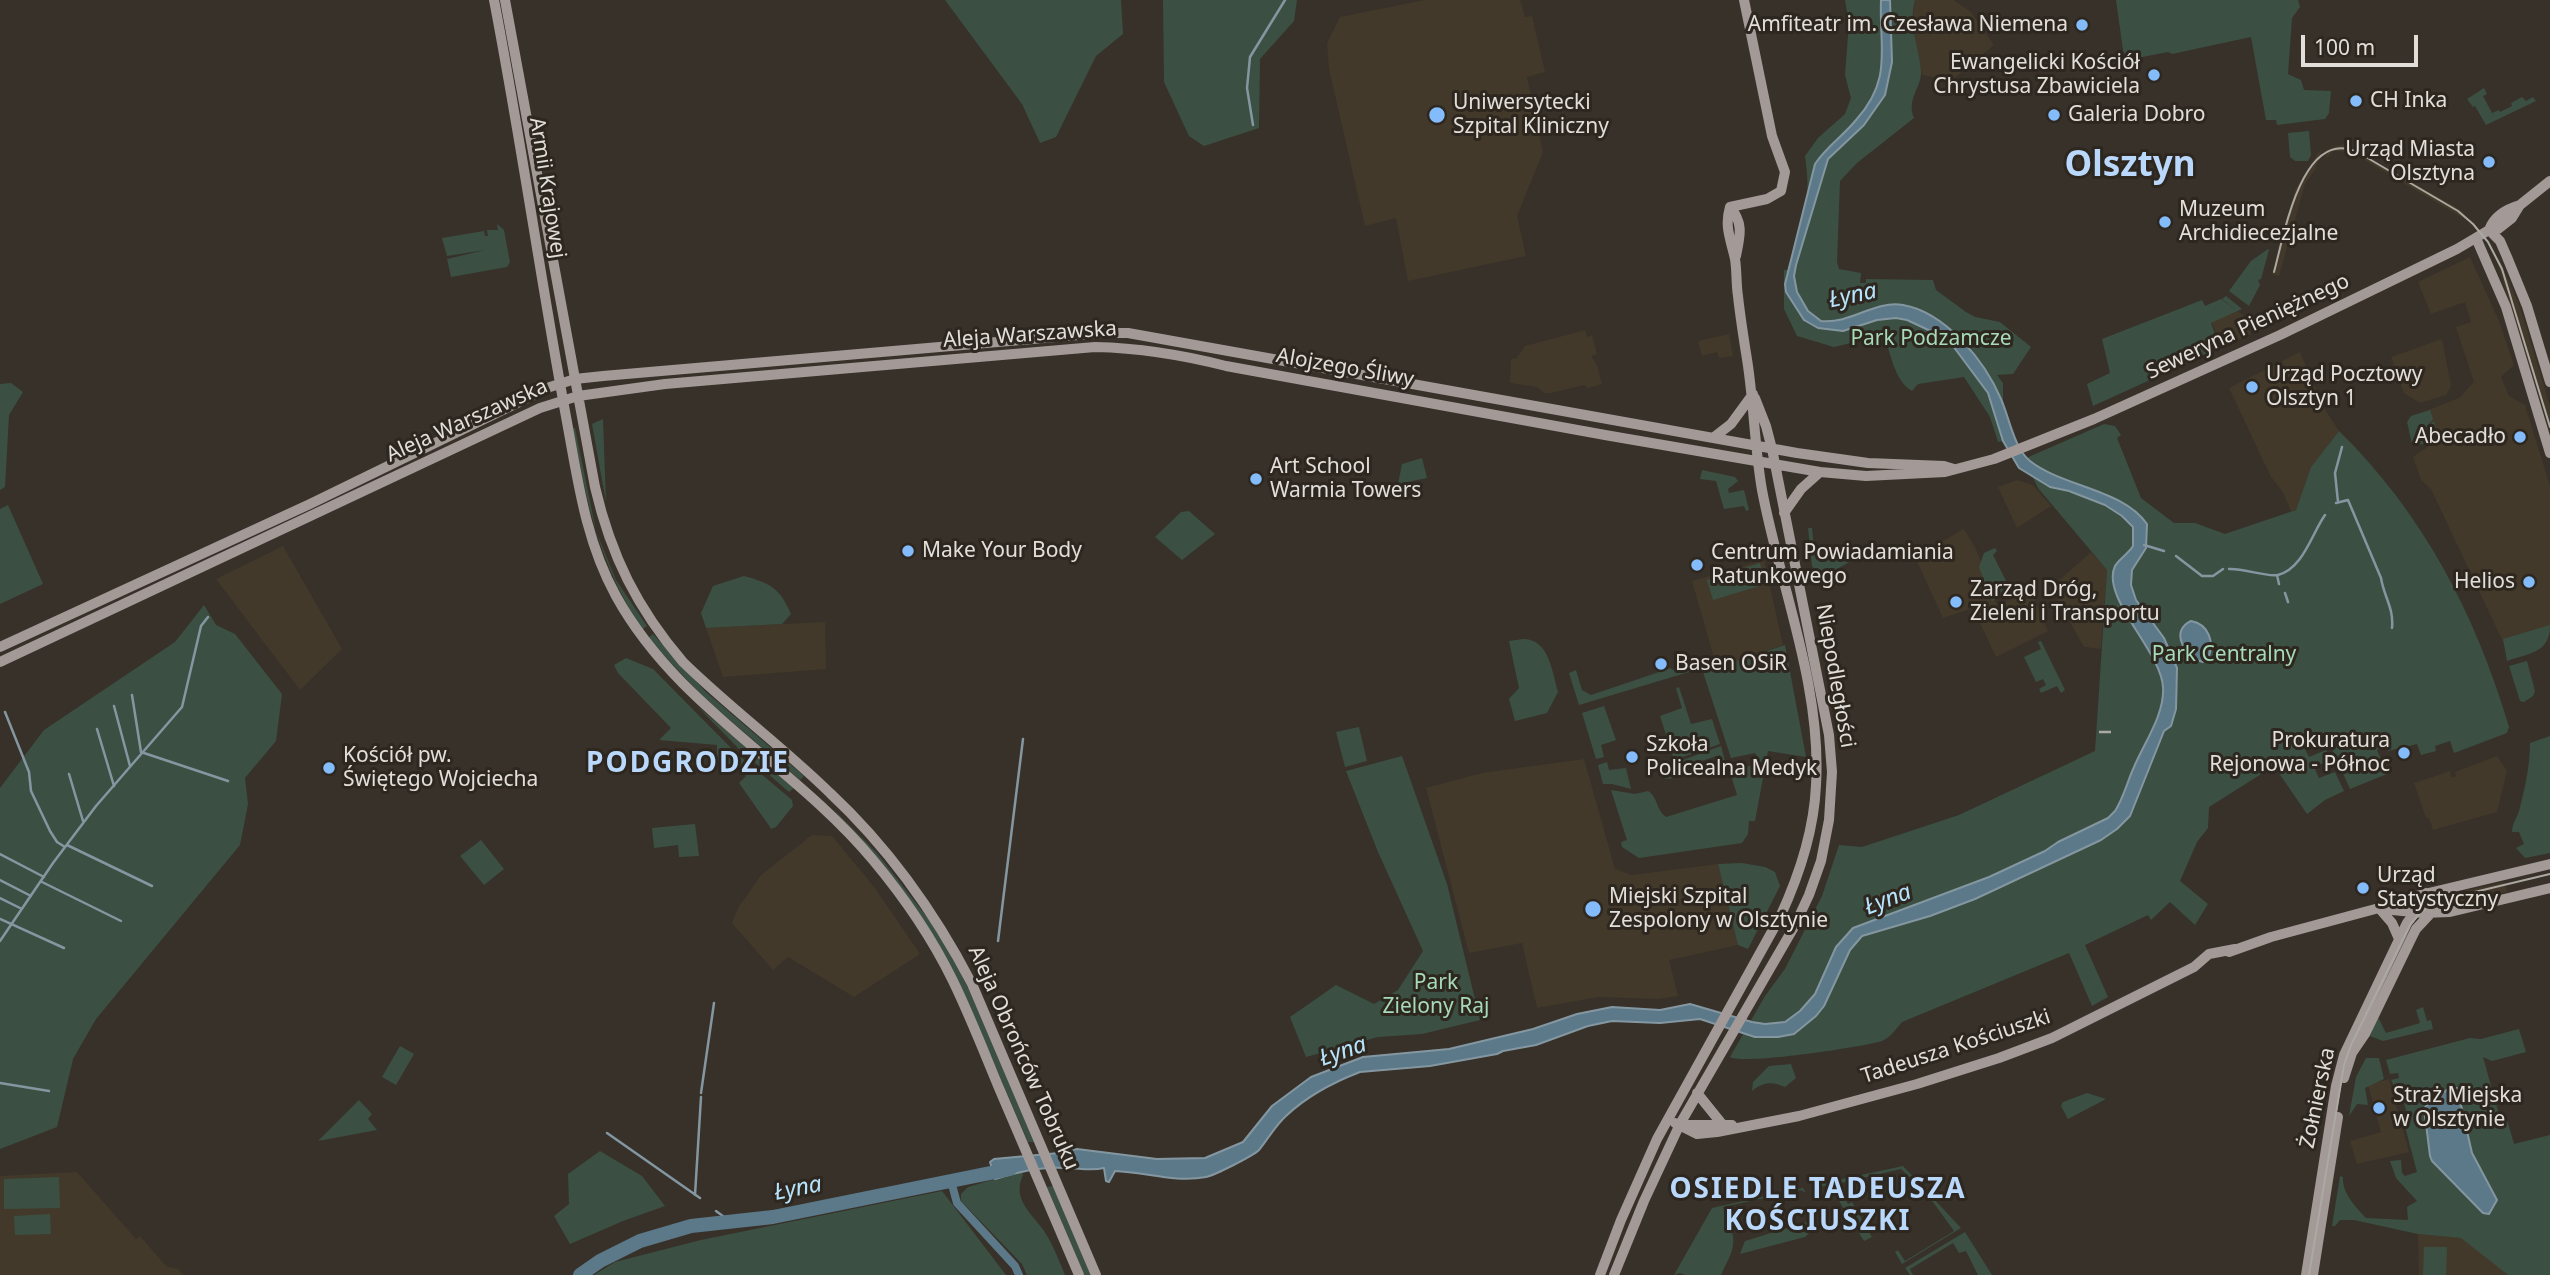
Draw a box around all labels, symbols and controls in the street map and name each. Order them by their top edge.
place label: Amfiteatr im. Czesława Niemena [1748,12,2068,38]
marker: Amfiteatr im. Czesława Niemena [2074,17,2090,33]
scale bar [2305,21,2422,65]
text: 100 m [2314,33,2375,61]
place label: Ewangelicki Kościół Chrystusa Zbawiciela [1933,50,2140,100]
marker: Ewangelicki Kościół Chrystusa Zbawiciela [2146,67,2162,83]
place label: CH Inka [2370,88,2447,114]
place label: Uniwersytecki Szpital Kliniczny [1453,90,1609,140]
marker: CH Inka [2348,93,2364,109]
place label: Galeria Dobro [2068,102,2206,128]
marker: Uniwersytecki Szpital Kliniczny [1427,105,1447,125]
marker: Galeria Dobro [2046,107,2062,123]
street label: Armii Krajowej [523,116,571,260]
place label: Urząd Miasta Olsztyna [2345,137,2475,187]
district label: Olsztyn [2065,145,2195,187]
marker: Urząd Miasta Olsztyna [2481,154,2497,170]
place label: Muzeum Archidiecezjalne [2179,197,2338,247]
marker: Muzeum Archidiecezjalne [2157,214,2173,230]
street label: Seweryna Pieniężnego [2142,269,2354,385]
water label: Łyna [1827,277,1879,315]
street label: Aleja Warszawska [942,316,1118,354]
park label: Park Podzamcze [1850,326,2012,352]
street label: Alojzego Śliwy [1274,343,1416,393]
place label: Urząd Pocztowy Olsztyn 1 [2266,362,2422,412]
street label: Aleja Warszawska [382,374,552,468]
marker: Urząd Pocztowy Olsztyn 1 [2244,379,2260,395]
place label: Abecadło [2415,424,2506,450]
marker: Abecadło [2512,429,2528,445]
place label: Art School Warmia Towers [1270,454,1421,504]
marker: Art School Warmia Towers [1248,471,1264,487]
place label: Make Your Body [922,538,1082,564]
place label: Centrum Powiadamiania Ratunkowego [1711,540,1954,590]
marker: Make Your Body [900,543,916,559]
marker: Centrum Powiadamiania Ratunkowego [1689,557,1705,573]
place label: Helios [2454,569,2515,595]
marker: Helios [2521,574,2537,590]
place label: Zarząd Dróg, Zieleni i Transportu [1970,577,2160,627]
marker: Zarząd Dróg, Zieleni i Transportu [1948,594,1964,610]
street label: Niepodległości [1810,602,1860,750]
park label: Park Centralny [2152,642,2296,668]
place label: Basen OSiR [1675,651,1787,677]
marker: Basen OSiR [1653,656,1669,672]
place label: Prokuratura Rejonowa - Północ [2209,728,2390,778]
place label: Szkoła Policealna Medyk [1646,732,1817,782]
place label: Kościół pw. Świętego Wojciecha [343,743,538,793]
marker: Prokuratura Rejonowa - Północ [2396,745,2412,761]
district label: PODGRODZIE [587,747,789,781]
marker: Szkoła Policealna Medyk [1624,749,1640,765]
marker: Kościół pw. Świętego Wojciecha [321,760,337,776]
place label: Urząd Statystyczny [2377,863,2498,913]
water label: Łyna [1861,878,1915,922]
marker: Urząd Statystyczny [2355,880,2371,896]
place label: Miejski Szpital Zespolony w Olsztynie [1609,884,1828,934]
marker: Miejski Szpital Zespolony w Olsztynie [1583,899,1603,919]
street label: Aleja Obrońców Tobruku [962,942,1084,1174]
park label: Park Zielony Raj [1383,970,1489,1020]
street label: Tadeusza Kościuszki [1858,1005,2054,1089]
water label: Łyna [1316,1031,1370,1073]
street label: Żołnierska [2295,1045,2341,1151]
place label: Straż Miejska w Olsztynie [2393,1083,2522,1133]
marker: Straż Miejska w Olsztynie [2371,1100,2387,1116]
water label: Łyna [772,1171,824,1207]
district label: OSIEDLE TADEUSZA KOŚCIUSZKI [1671,1173,1965,1239]

